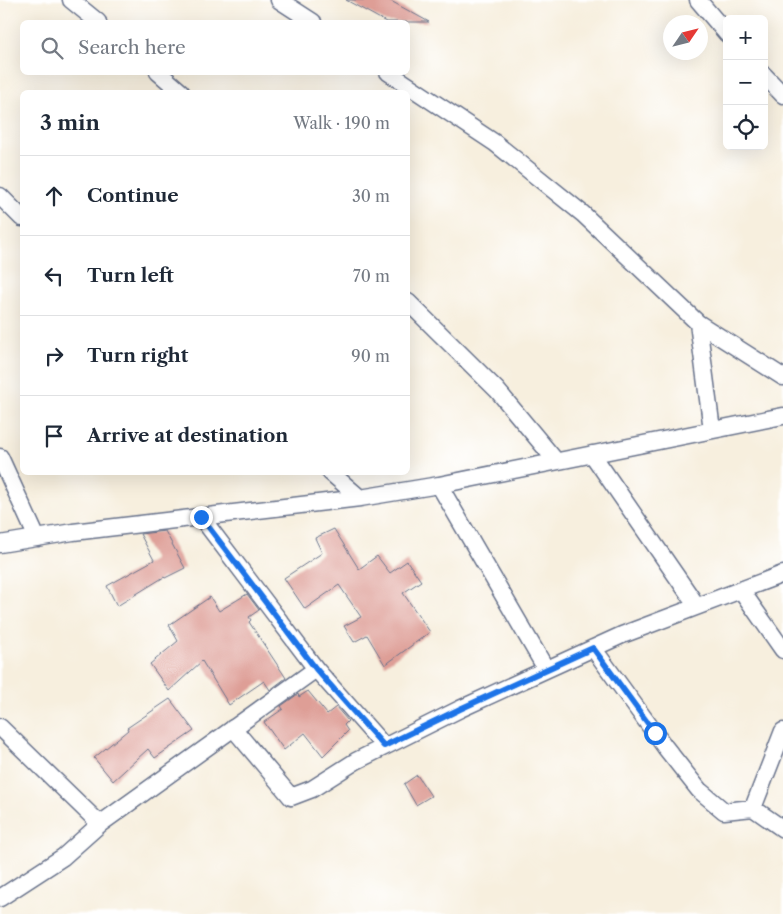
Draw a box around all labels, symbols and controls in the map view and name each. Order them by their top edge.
north arrow [663,15,708,60]
map controls [723,15,768,150]
button: + [723,15,768,60]
search box [20,20,410,75]
icon: search [38,34,66,62]
text: Search here [78,36,186,59]
button: − [723,60,768,105]
button: locate [723,105,768,150]
text: 3 min [40,110,100,135]
text: Walk · 190 m [293,113,390,133]
icon: ahead [40,182,68,210]
text: Continue [87,184,179,207]
text: 30 m [352,186,390,206]
icon: left [40,262,68,290]
text: Turn left [87,264,174,287]
text: 70 m [353,266,390,286]
icon: right [40,342,68,370]
text: Turn right [87,344,188,367]
text: 90 m [351,346,390,366]
icon: arrive [40,422,68,450]
text: Arrive at destination [87,424,288,447]
route end [190,506,213,529]
route start [644,722,667,745]

